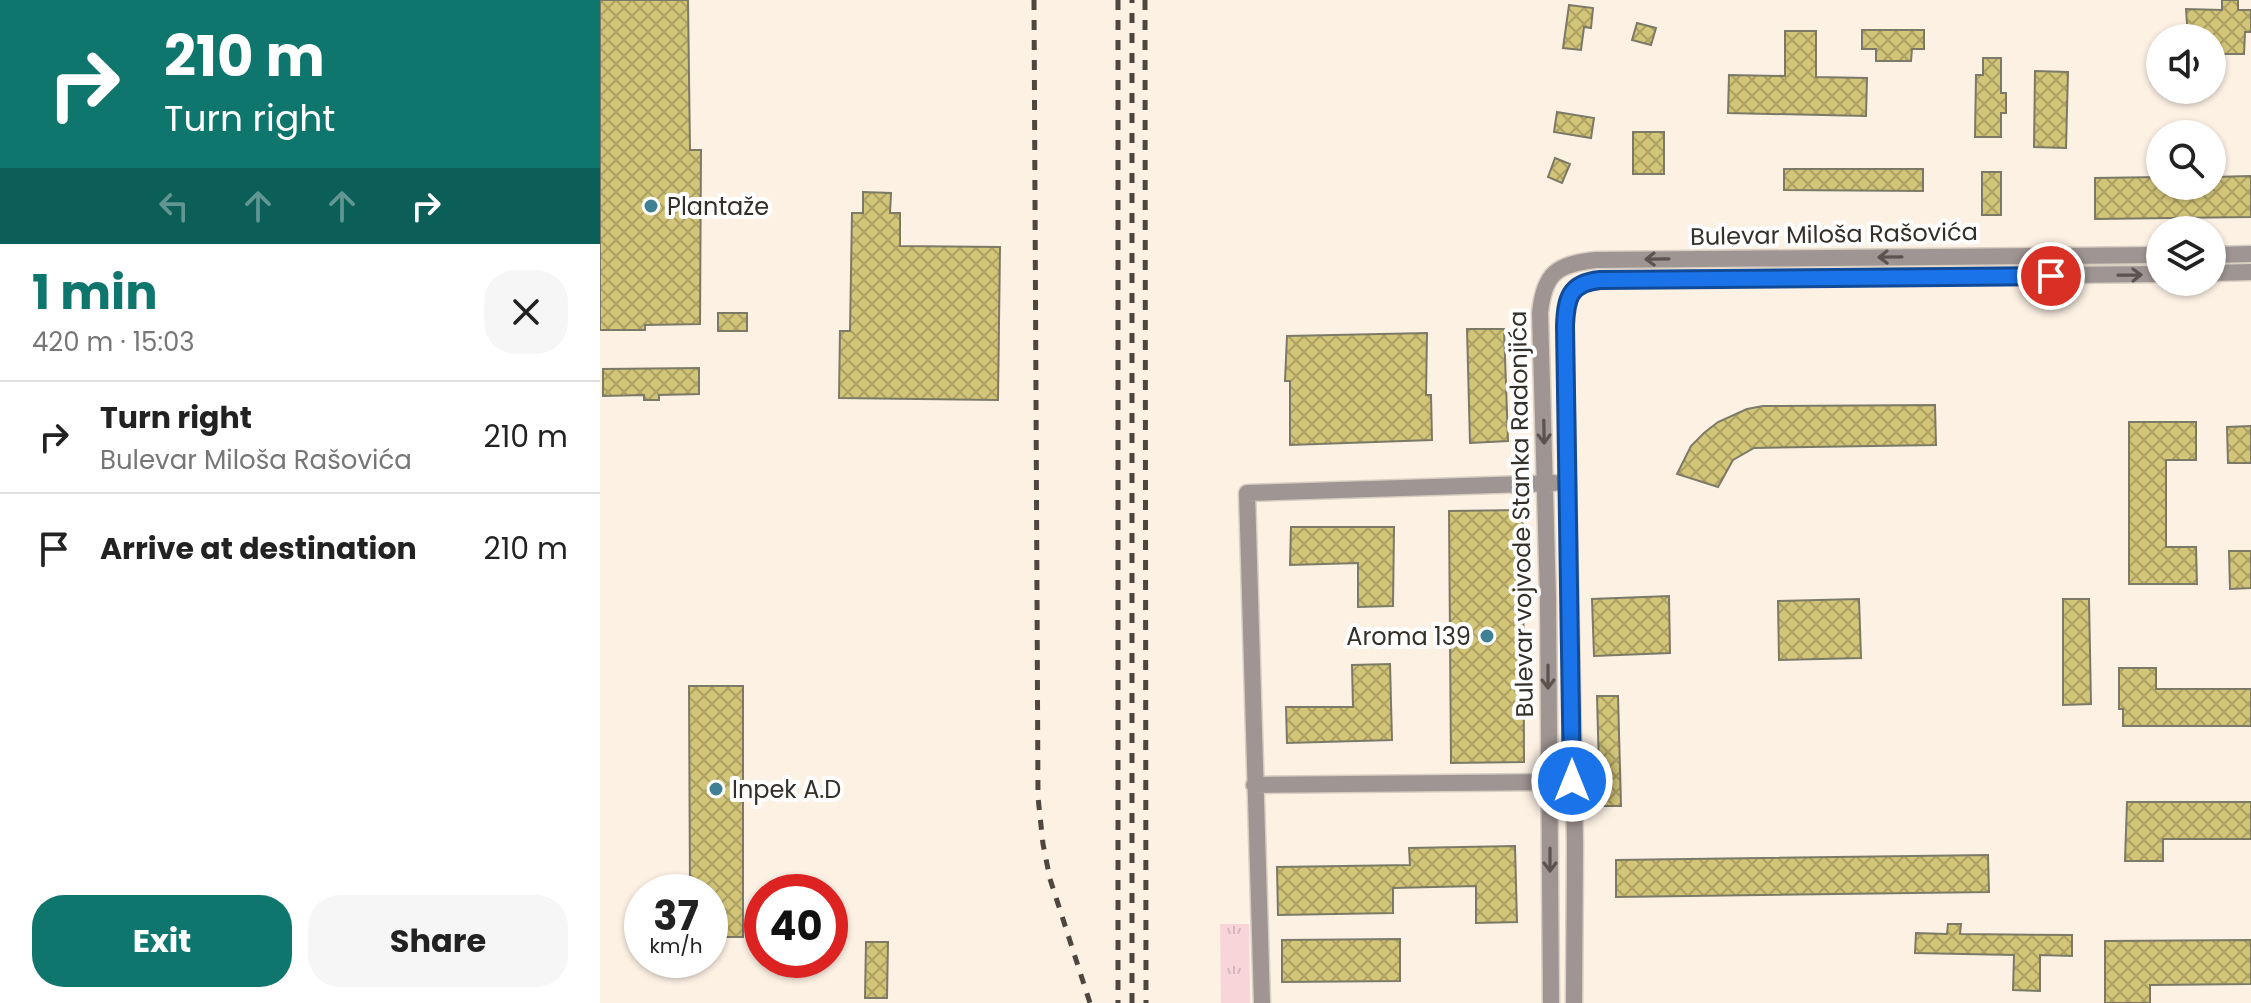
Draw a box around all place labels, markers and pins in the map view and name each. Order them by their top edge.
place label: Plantaže [667,190,769,223]
marker: Plantaže [642,197,660,215]
pin [2017,242,2085,310]
place label: Aroma 139 [1346,620,1471,653]
marker: Aroma 139 [1478,627,1496,645]
place label: Inpek A.D [732,773,841,806]
marker: Inpek A.D [707,780,725,798]

